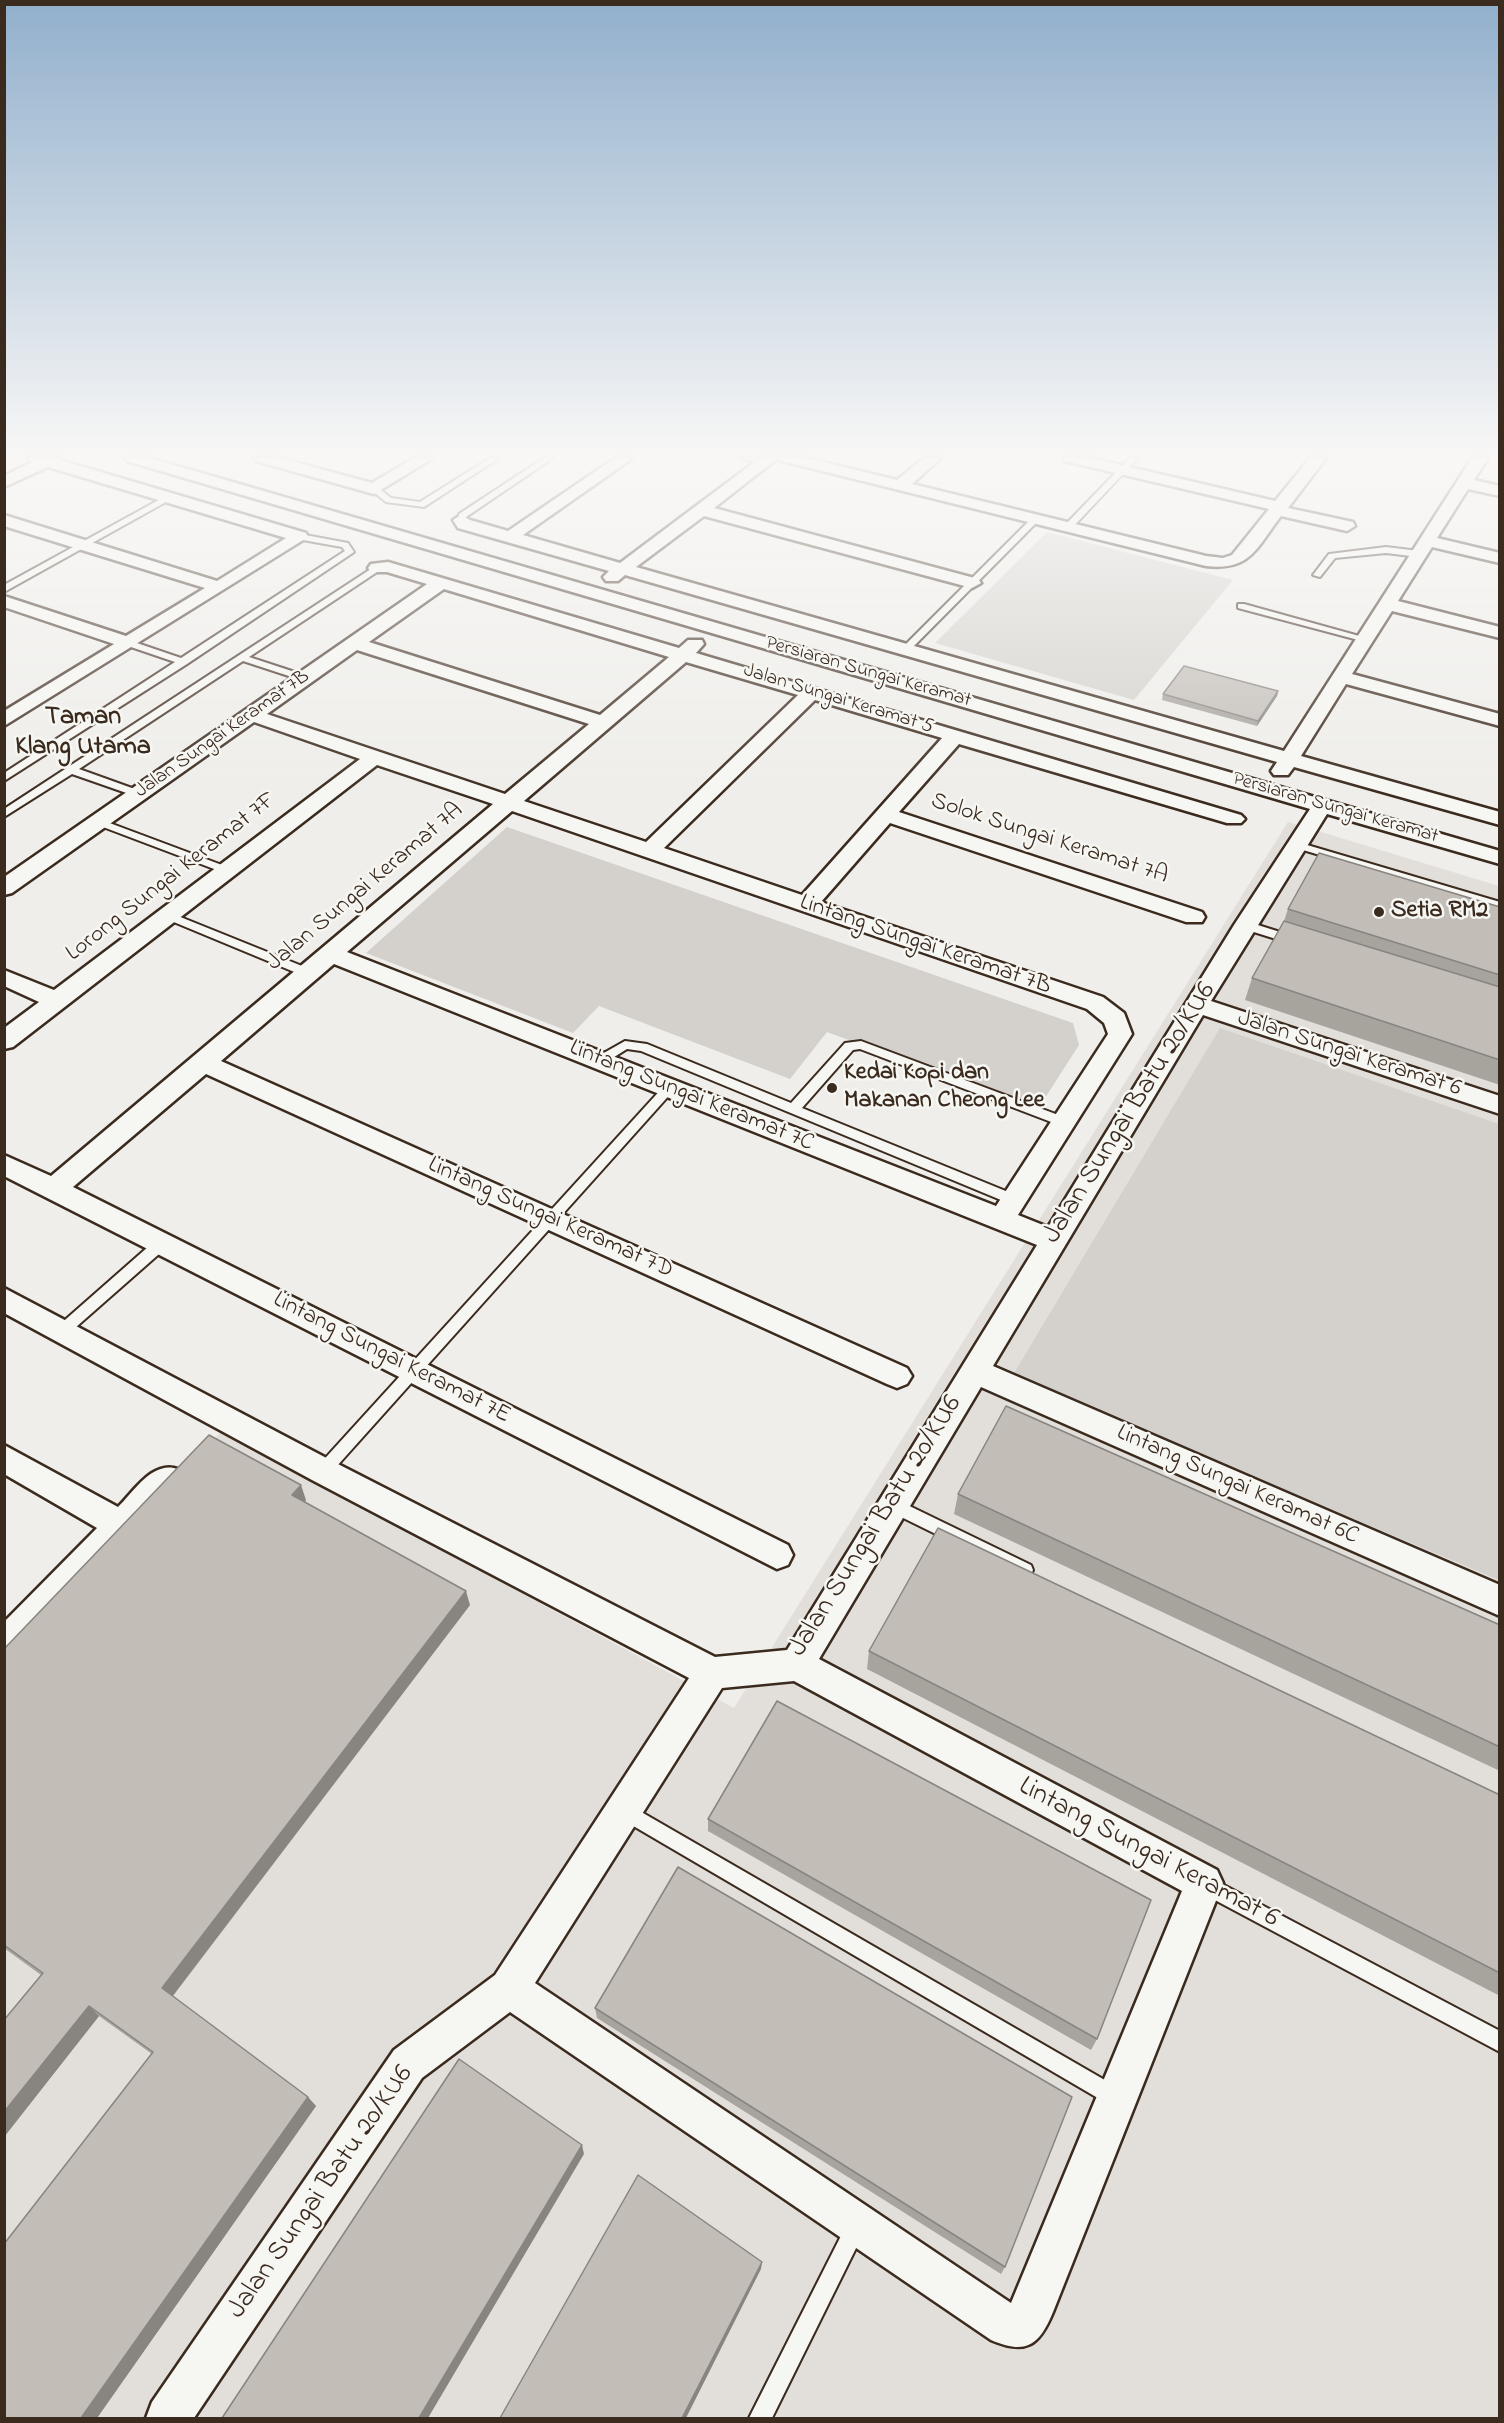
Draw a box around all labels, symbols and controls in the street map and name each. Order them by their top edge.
street label: Persiaran Sungai Keramat [762,632,974,714]
street label: Jalan Sungai Keramat 5 [740,660,936,740]
street label: Jalan Sungai Keramat 7B [131,666,315,804]
district label: Taman Klang Utama [15,703,151,764]
street label: Persiaran Sungai Keramat [1229,768,1441,850]
street label: Lorong Sungai Keramat 7F [61,787,283,969]
street label: Solok Sungai Keramat 7A [927,788,1171,892]
street label: Jalan Sungai Keramat 7A [262,797,470,979]
street label: Lintang Sungai Keramat 7B [795,889,1055,1003]
place label: Setia RM2 [1391,898,1488,926]
marker: Setia RM2 [1372,905,1386,919]
street label: Jalan Sungai Batu 20/KU6 [1037,977,1225,1251]
street label: Jalan Sungai Keramat 6 [1234,1005,1464,1105]
street label: Lintang Sungai Keramat 7C [565,1035,817,1159]
place label: Kedai Kopi dan Makanan Cheong Lee [844,1060,1044,1116]
marker: Kedai Kopi dan Makanan Cheong Lee [825,1081,839,1095]
street label: Lintang Sungai Keramat 7D [423,1152,677,1286]
street label: Lintang Sungai Keramat 7E [268,1287,514,1431]
street label: Jalan Sungai Batu 20/KU6 [783,1390,971,1664]
street label: Lintang Sungai Keramat 6C [1112,1420,1362,1552]
street label: Lintang Sungai Keramat 6 [1012,1771,1284,1937]
street label: Jalan Sungai Batu 20/KU6 [222,2060,422,2326]

